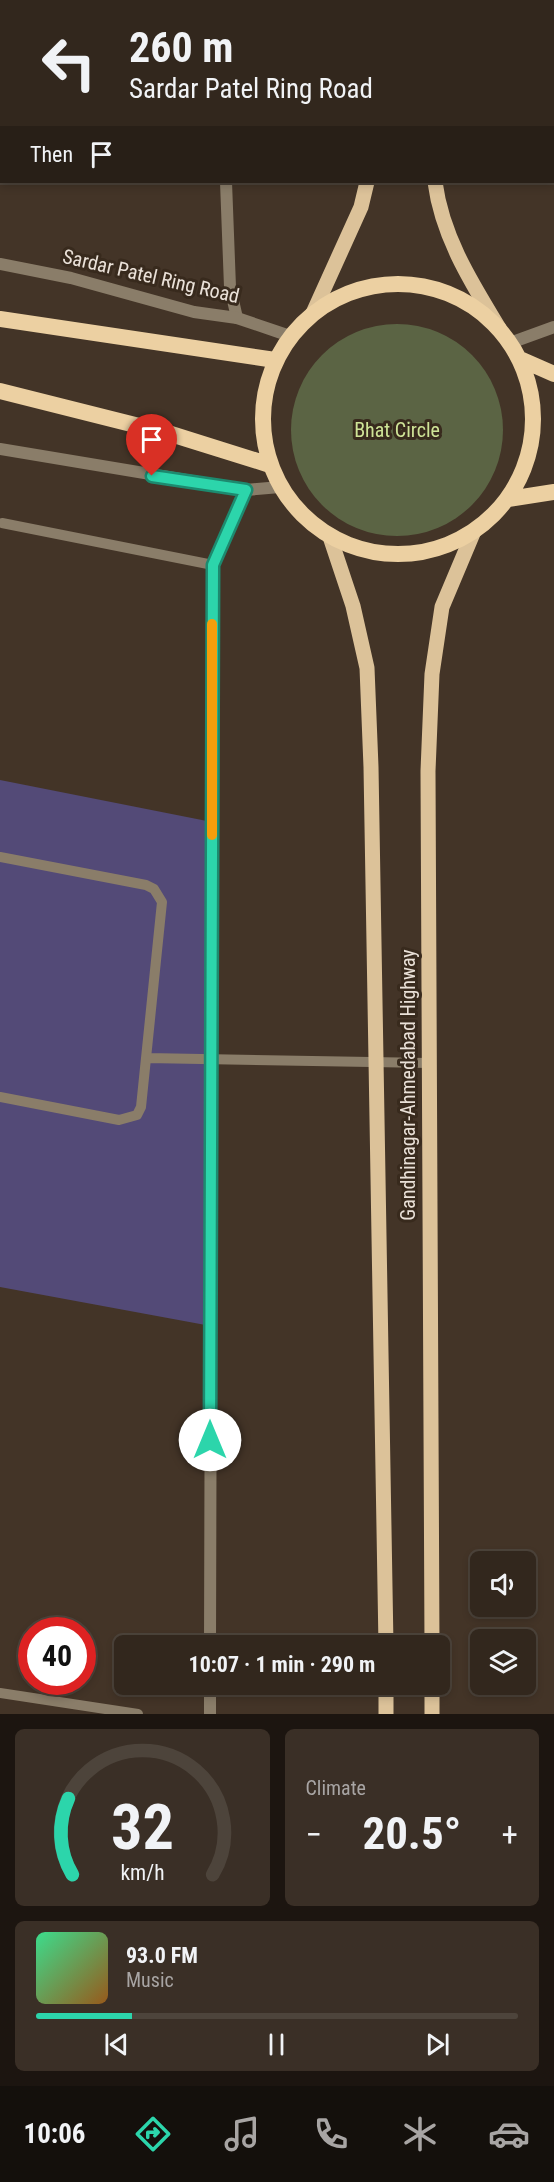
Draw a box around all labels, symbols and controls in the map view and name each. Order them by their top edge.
text: 260 m [129,23,234,72]
icon: left [30,24,108,102]
text: Sardar Patel Ring Road [129,73,373,105]
icon: arrive [85,138,118,171]
text: Then [30,142,73,167]
street label: Sardar Patel Ring Road [60,244,242,308]
pin [126,414,177,476]
park label: Bhat Circle [354,418,440,442]
icon: arrive [135,423,168,456]
street label: Gandhinagar-Ahmedabad Highway [396,949,420,1221]
position arrow [178,1408,242,1472]
map controls [470,1551,536,1695]
button: sound [470,1551,536,1617]
speed limit sign: 40 [18,1617,96,1695]
button: layers [470,1629,536,1695]
text: 10:07 · 1 min · 290 m [189,1652,375,1677]
text: Climate [306,1776,366,1800]
text: 32 [111,1791,174,1864]
text: 20.5° [362,1807,461,1860]
text: − [306,1815,322,1854]
text: + [502,1815,518,1854]
text: km/h [120,1860,164,1885]
text: 93.0 FM [126,1943,198,1968]
text: Music [126,1968,174,1992]
icon: previous [100,2028,133,2061]
icon: pause [260,2028,293,2061]
icon: next [421,2028,454,2061]
icon: directions [132,2113,174,2155]
icon: music [221,2113,263,2155]
icon: phone [310,2113,352,2155]
icon: climate [399,2113,441,2155]
icon: car [488,2113,530,2155]
text: 10:06 [24,2118,85,2150]

